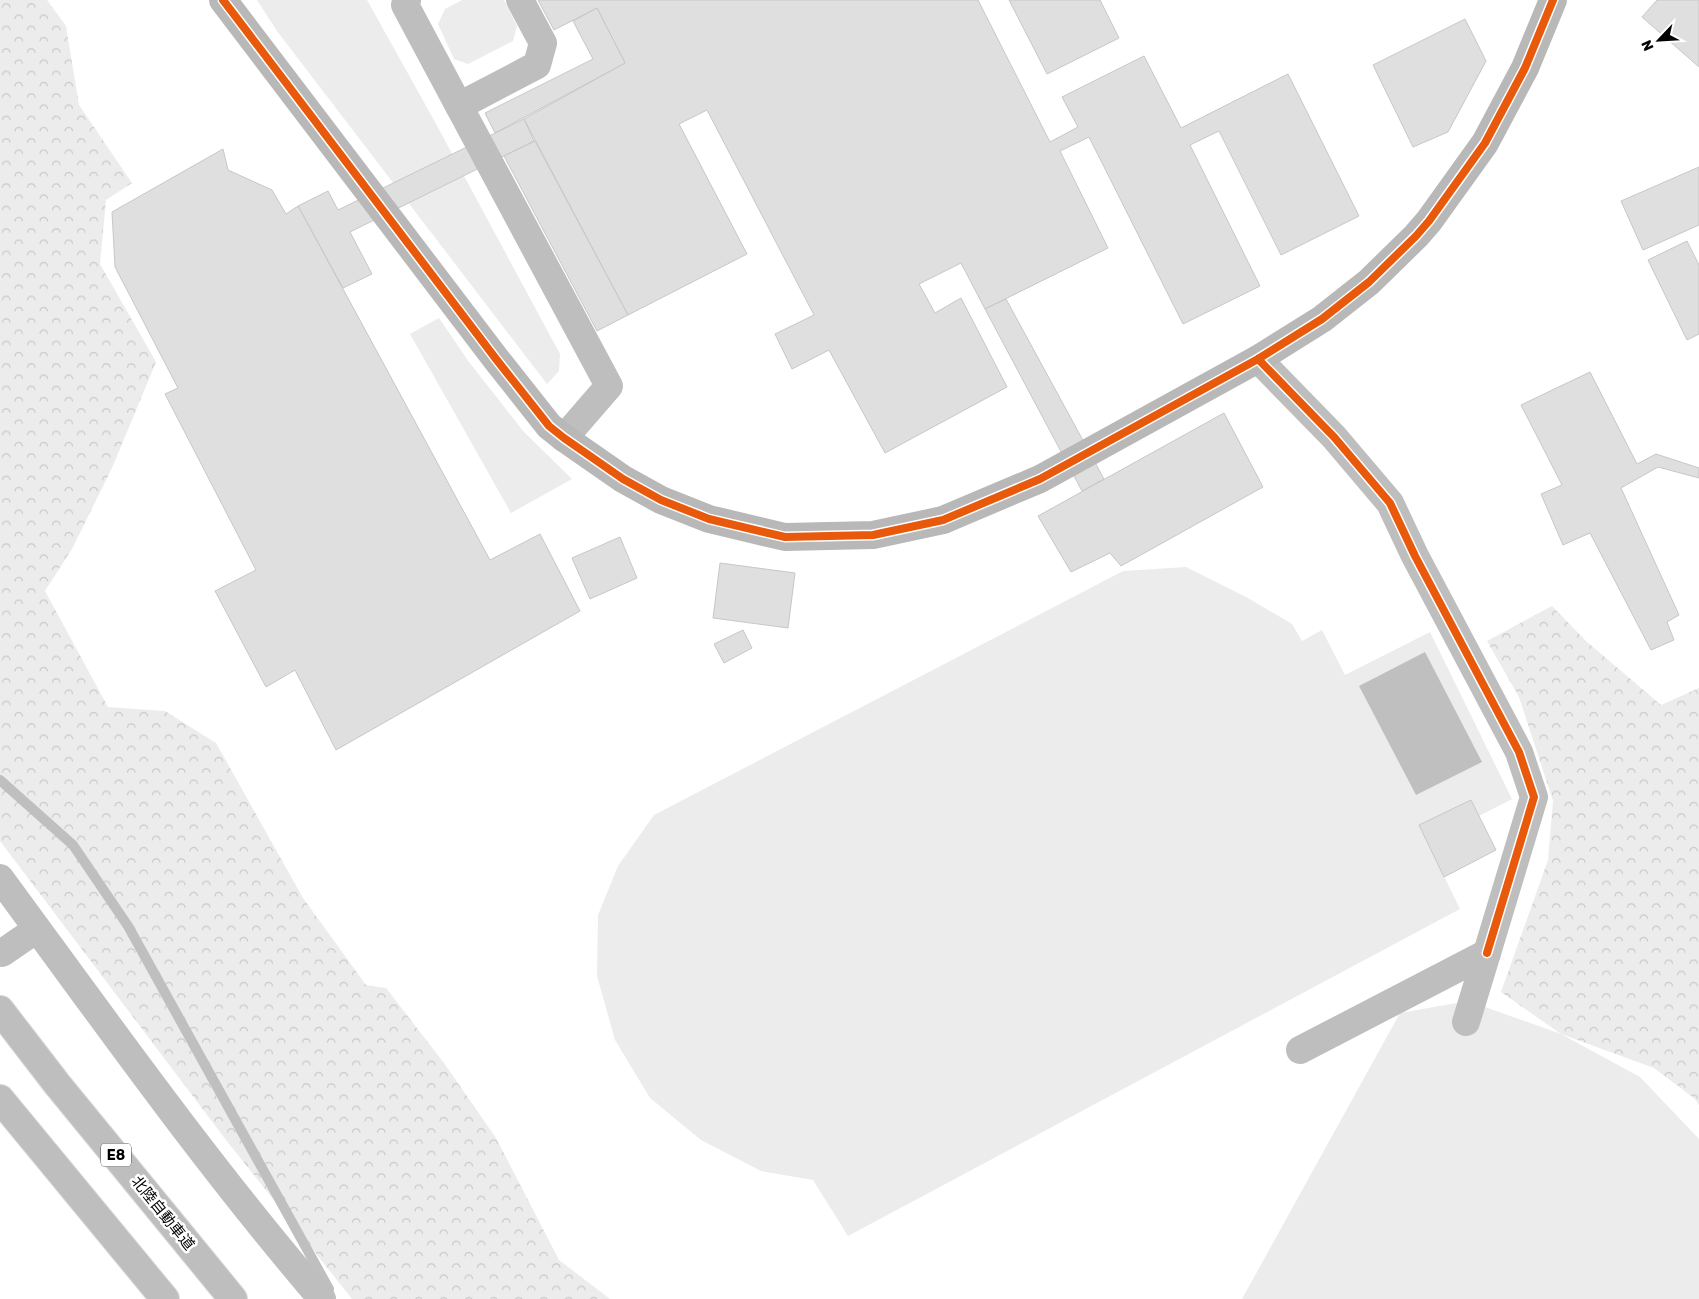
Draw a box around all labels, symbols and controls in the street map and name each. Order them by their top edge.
north arrow [1634,15,1684,65]
text: N [1638,37,1658,53]
road number: E8 [101,1144,131,1166]
street label: 北陸自動車道 [128,1172,198,1254]

